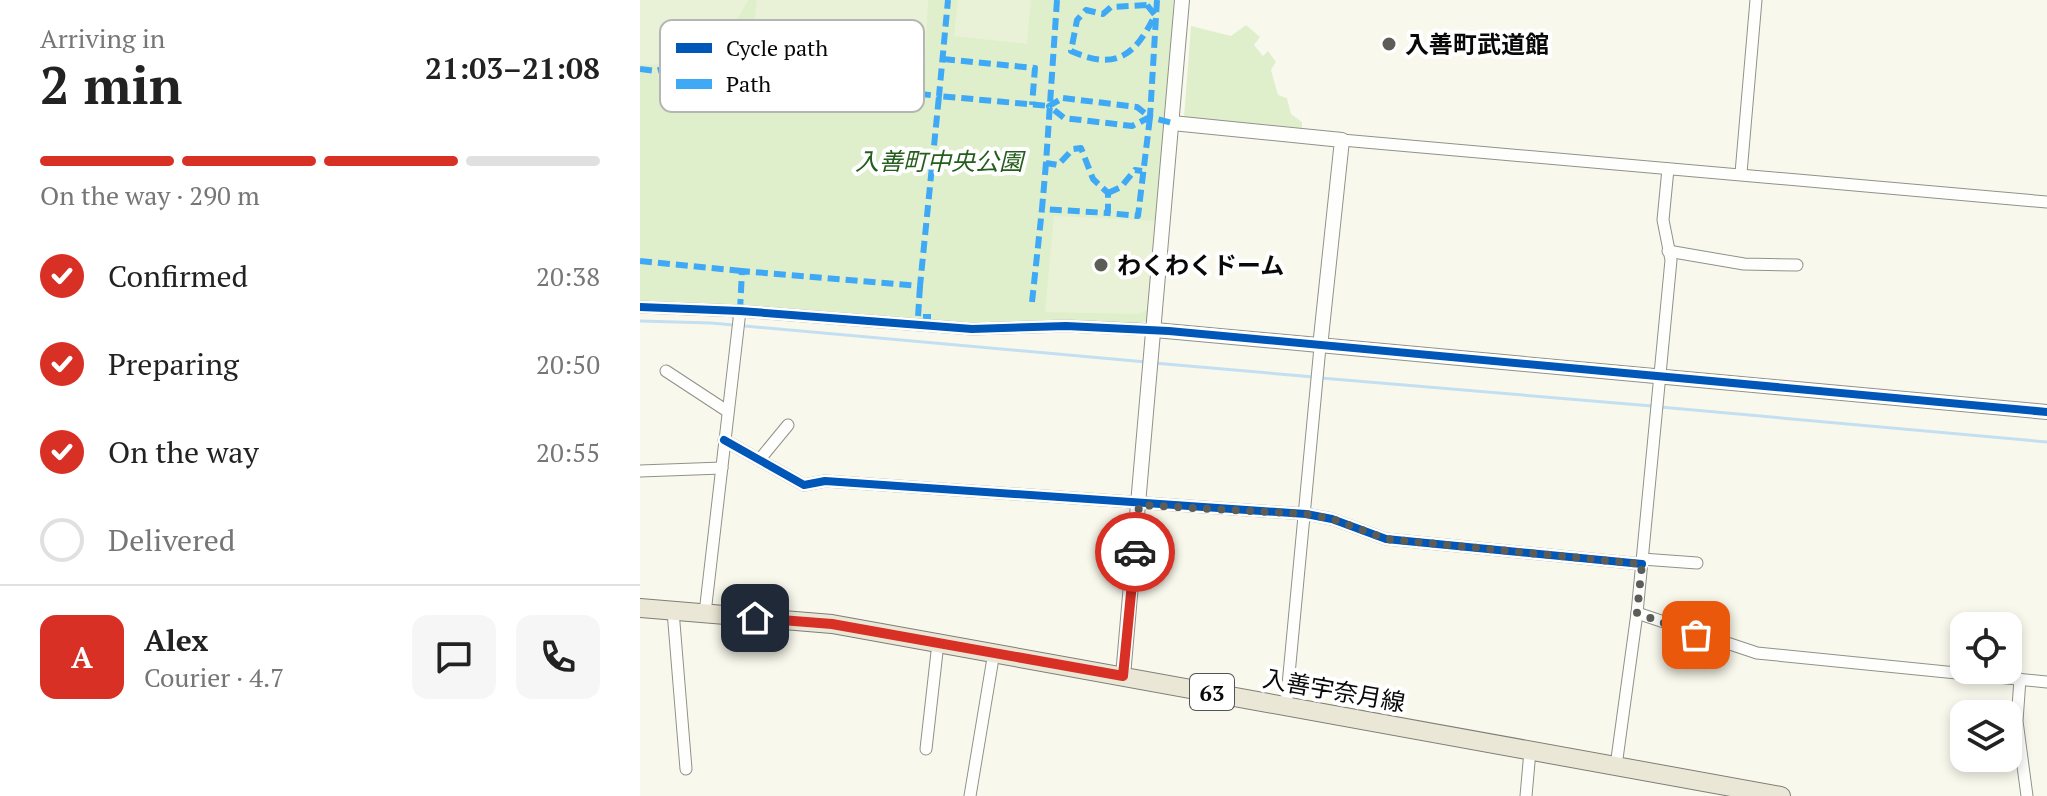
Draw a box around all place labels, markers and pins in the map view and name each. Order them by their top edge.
place label: 入善町武道館 [1405,28,1549,60]
marker: 入善町武道館 [1380,35,1398,53]
place label: わくわくドーム [1117,249,1284,281]
marker: わくわくドーム [1092,256,1110,274]
pin [721,584,789,652]
pin [1662,601,1730,669]

